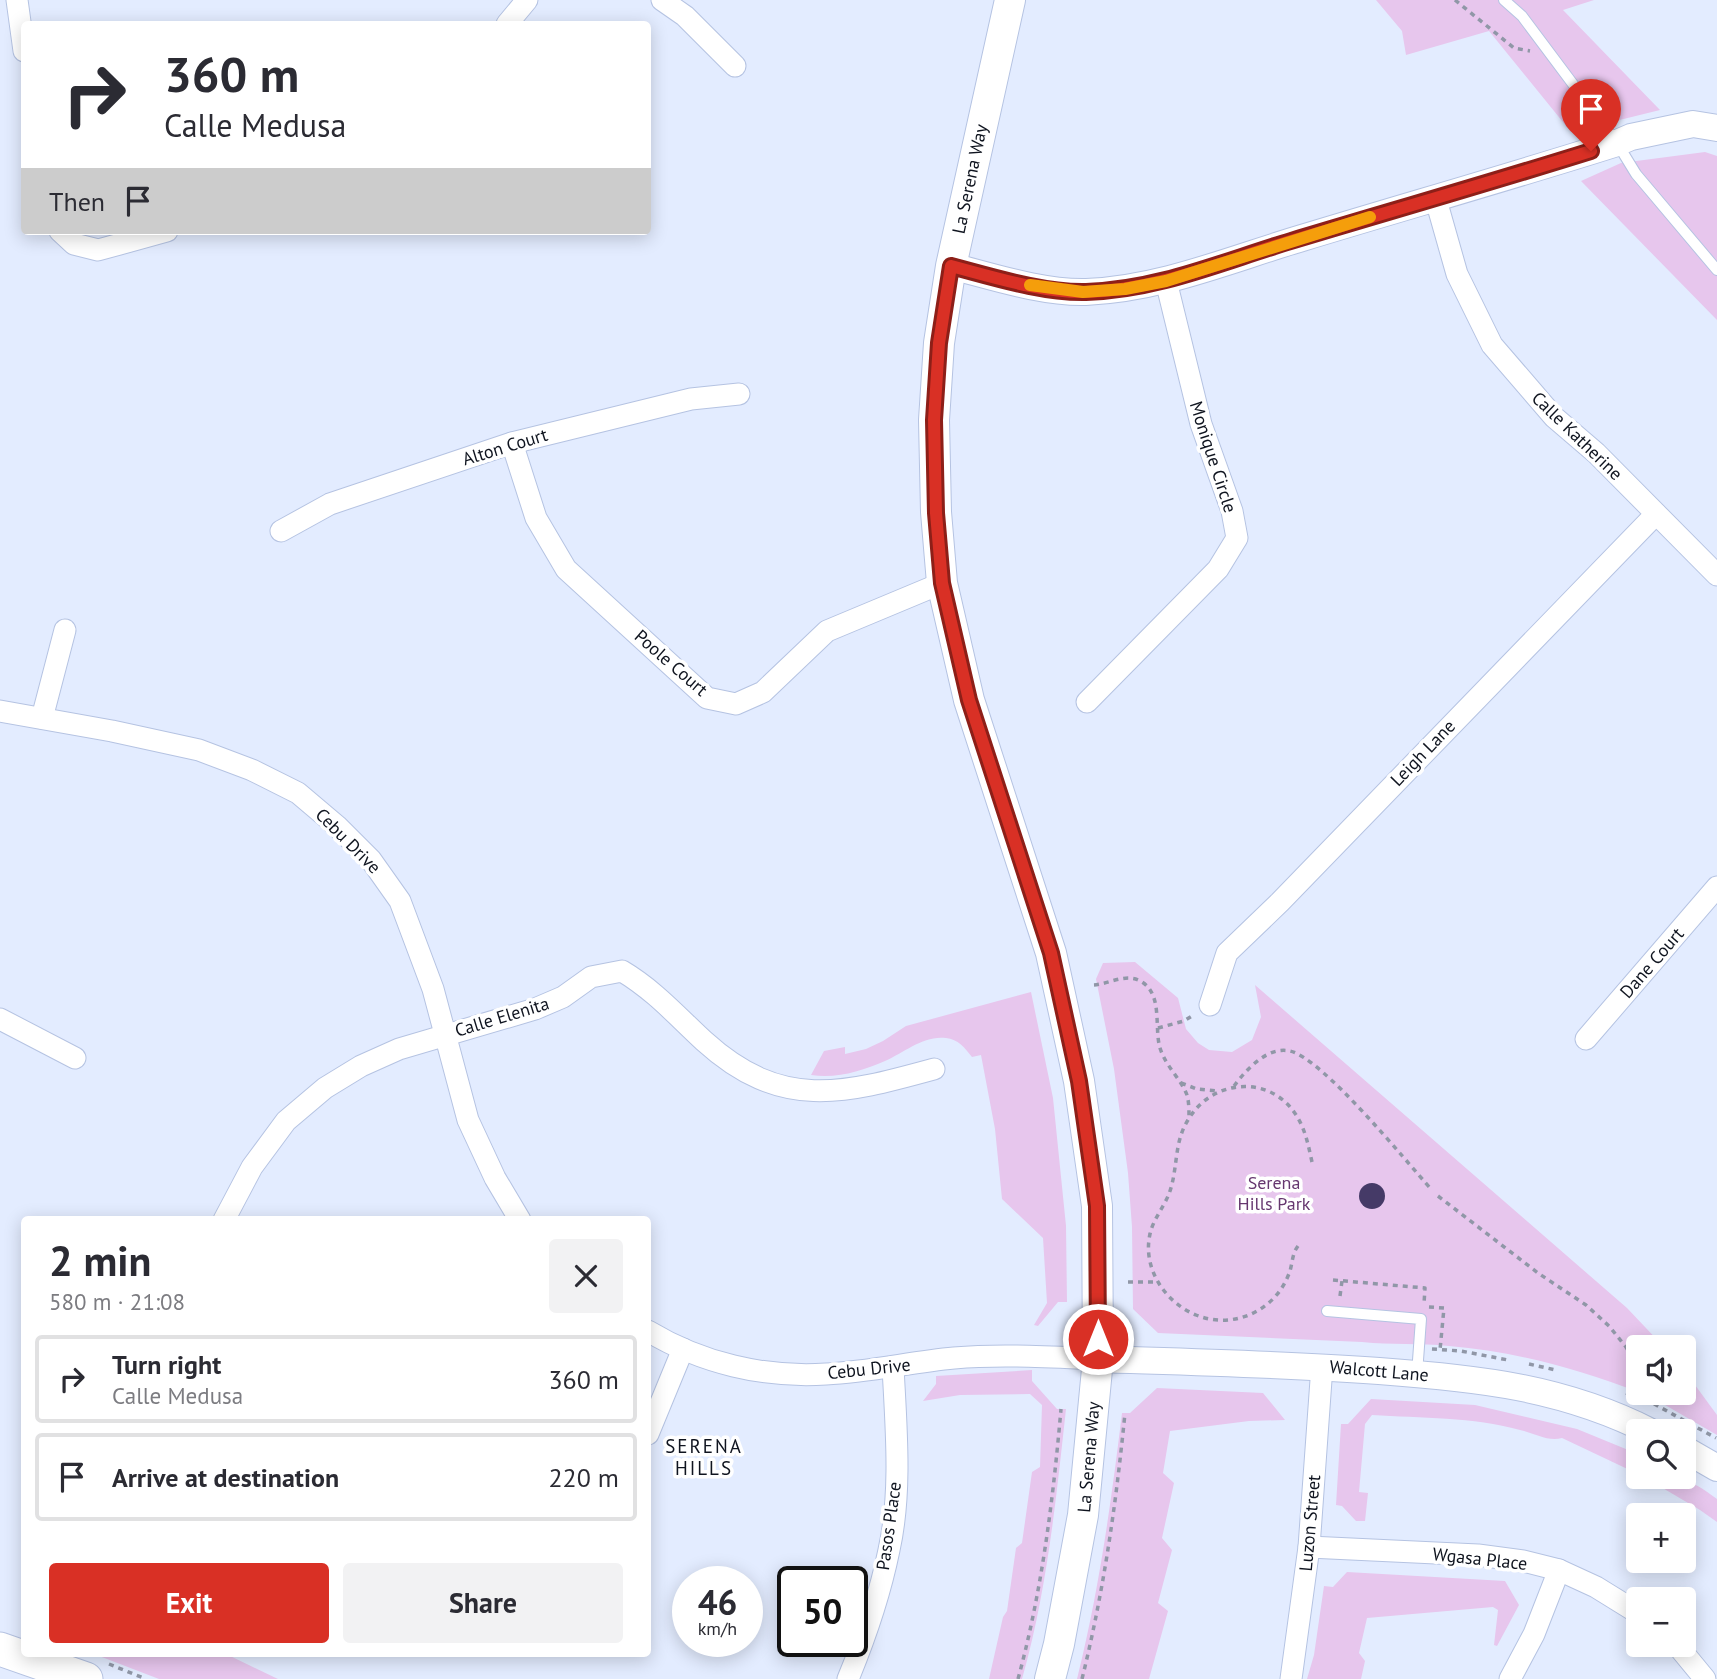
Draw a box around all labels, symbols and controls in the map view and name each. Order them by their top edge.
text: 360 m [164,42,299,106]
icon: right [49,49,140,140]
pin [1561,79,1621,151]
icon: arrive [1572,90,1610,128]
text: Calle Medusa [164,104,346,146]
street label: La Serena Way [947,121,992,236]
icon: arrive [119,182,157,220]
text: Then [49,185,105,218]
street label: Calle Katherine [1527,386,1628,485]
street label: Monique Circle [1185,398,1242,515]
street label: Alton Court [460,423,550,470]
street label: Poole Court [630,625,713,701]
street label: Leigh Lane [1385,715,1460,791]
street label: Cebu Drive [311,803,386,878]
street label: Dane Court [1615,923,1689,1003]
street label: Calle Elenita [452,991,552,1042]
park label: Serena Hills Park [1238,1171,1311,1215]
text: 2 min [49,1233,151,1288]
button: close [549,1239,623,1313]
text: 580 m · 21:08 [49,1287,185,1316]
position arrow [1061,1302,1135,1376]
map controls [1626,1335,1696,1657]
button: sound [1626,1335,1696,1405]
text: Turn right [112,1348,221,1381]
street label: Cebu Drive [826,1353,912,1384]
street label: Walcott Lane [1328,1355,1430,1386]
icon: right [53,1360,91,1398]
text: 360 m [548,1363,619,1396]
text: Calle Medusa [112,1381,243,1410]
street label: La Serena Way [1072,1400,1105,1513]
button: search [1626,1419,1696,1489]
district label: SERENA HILLS [665,1434,743,1480]
icon: arrive [53,1458,91,1496]
text: Arrive at destination [112,1461,339,1494]
text: 220 m [548,1461,619,1494]
street label: Luzon Street [1294,1474,1325,1572]
street label: Pasos Place [871,1480,906,1572]
button: + [1626,1503,1696,1573]
street label: Wgasa Place [1432,1542,1529,1575]
button: Exit [49,1563,329,1643]
button: Share [343,1563,623,1643]
speed limit sign: 50 [777,1566,868,1657]
text: 46 [698,1579,737,1625]
button: − [1626,1587,1696,1657]
text: km/h [698,1617,737,1640]

